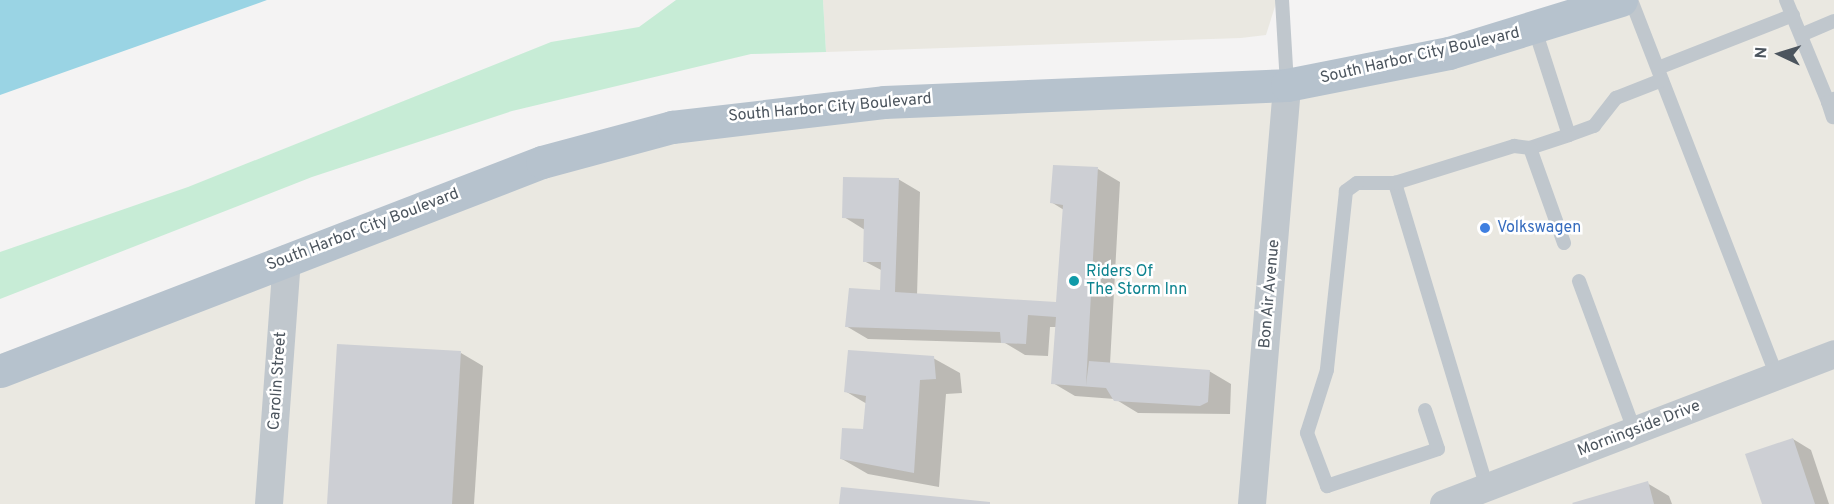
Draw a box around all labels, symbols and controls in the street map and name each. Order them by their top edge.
street label: South Harbor City Boulevard [1318,24,1522,88]
north arrow [1750,24,1810,84]
text: N [1752,46,1772,59]
street label: South Harbor City Boulevard [728,90,932,126]
street label: South Harbor City Boulevard [264,184,462,276]
place label: Volkswagen [1497,218,1581,238]
marker: Volkswagen [1478,221,1492,235]
street label: Bon Air Avenue [1256,238,1284,350]
place label: Riders Of The Storm Inn [1086,262,1187,300]
marker: Riders Of The Storm Inn [1067,274,1081,288]
street label: Carolin Street [265,331,291,431]
street label: Morningside Drive [1575,397,1703,461]

